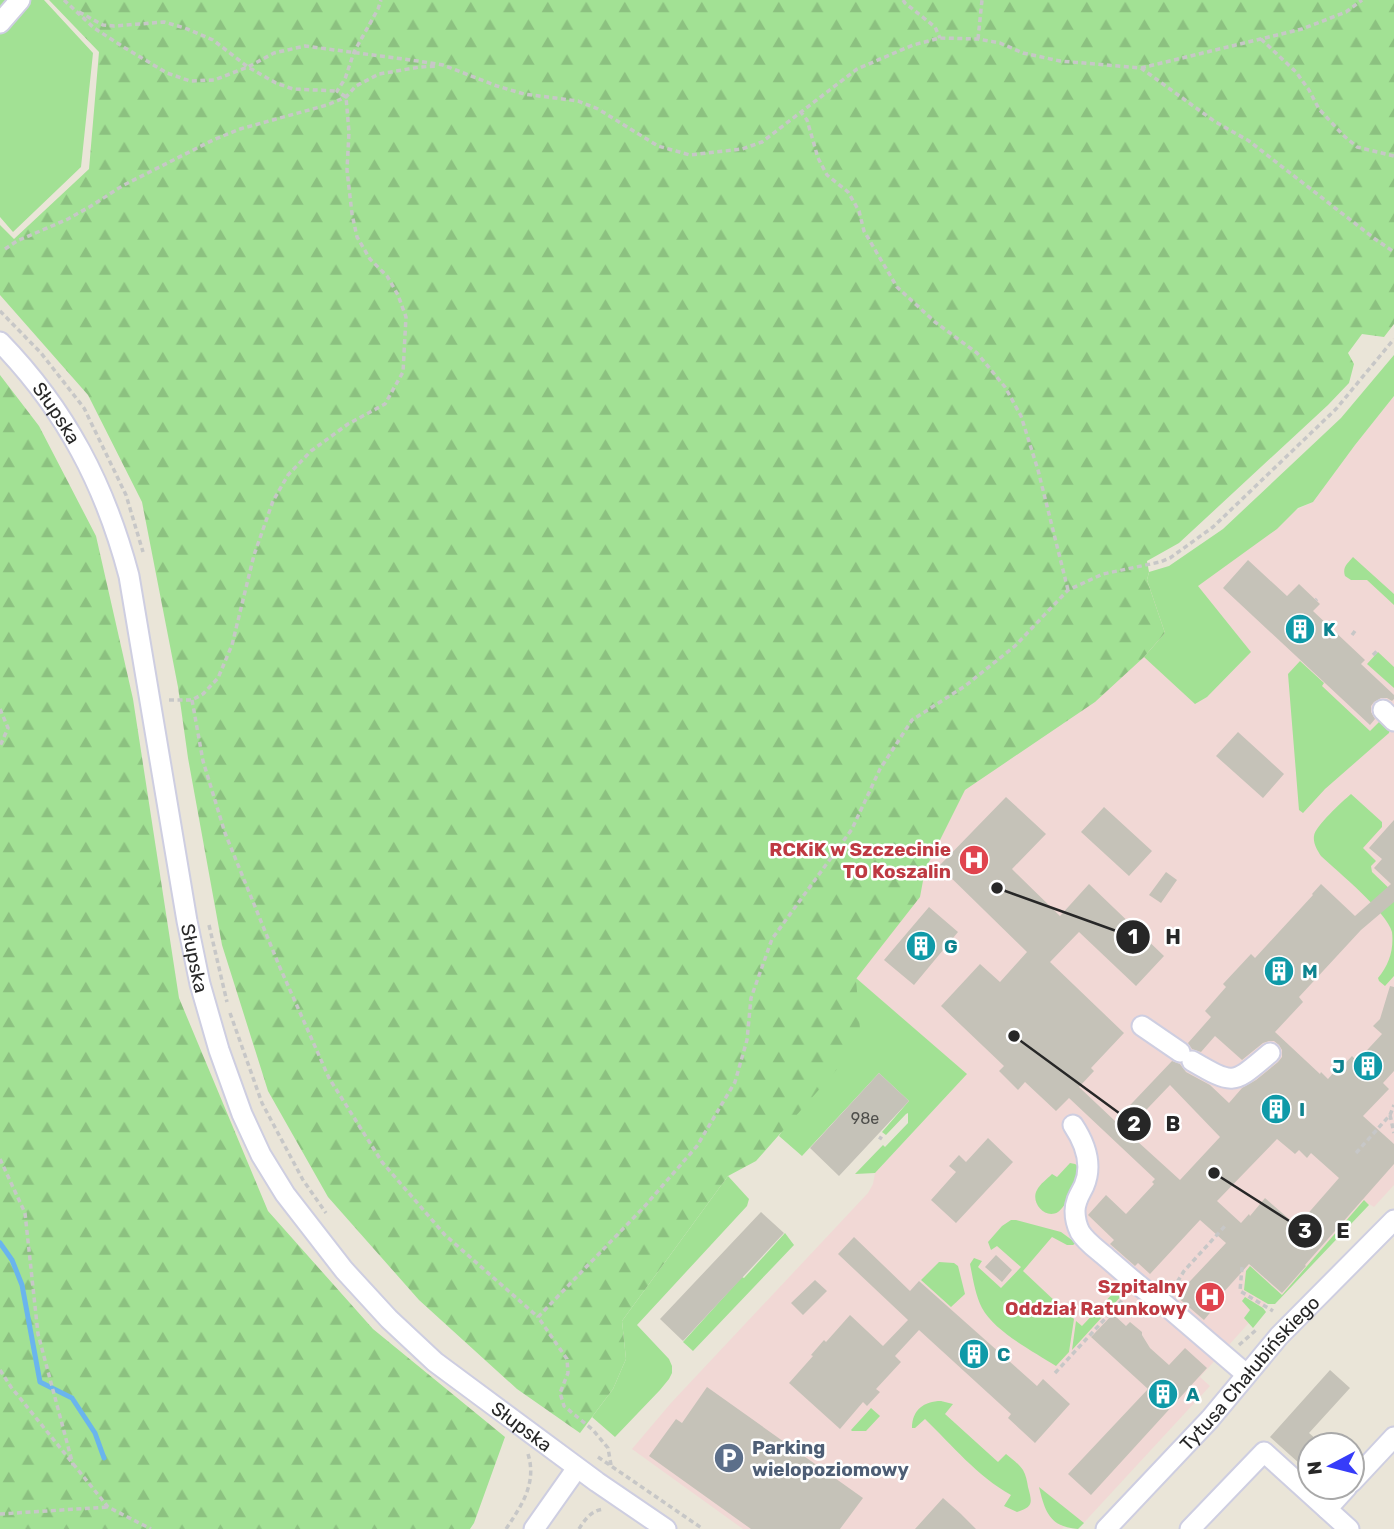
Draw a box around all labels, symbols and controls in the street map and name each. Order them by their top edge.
street label: Słupska [28,377,86,448]
building icon: K [1283,612,1317,646]
place label: K [1323,618,1336,641]
place label: RCKiK w Szczecinie TO Koszalin [769,838,951,883]
hospital icon: RCKiK w Szczecinie TO Koszalin [957,843,991,877]
callout: H [1116,916,1194,958]
street label: Słupska [176,922,213,995]
text: 1 [1128,924,1138,949]
text: H [1165,924,1181,949]
building icon: G [904,929,938,963]
place label: G [944,935,958,958]
building icon: M [1262,954,1296,988]
place label: M [1302,960,1318,983]
building icon: J [1351,1049,1385,1083]
place label: J [1332,1055,1345,1078]
building icon: I [1259,1092,1293,1126]
place label: I [1299,1098,1305,1121]
callout: B [1117,1103,1194,1145]
house number: 98e [851,1109,879,1128]
text: 2 [1127,1111,1141,1136]
text: B [1166,1111,1180,1136]
callout: E [1287,1210,1364,1252]
text: 3 [1298,1218,1312,1243]
text: E [1336,1218,1350,1243]
place label: Szpitalny Oddział Ratunkowy [1005,1275,1188,1320]
hospital icon: Szpitalny Oddział Ratunkowy [1193,1280,1227,1314]
street label: Tytusa Chałubińskiego [1175,1291,1324,1455]
building icon: C [957,1337,991,1371]
place label: C [997,1343,1010,1366]
building icon: A [1146,1377,1180,1411]
place label: A [1186,1383,1200,1406]
street label: Słupska [487,1396,557,1456]
north arrow [1296,1431,1366,1501]
place label: Parking wielopoziomowy [752,1436,909,1481]
parking icon: Parking wielopoziomowy [712,1441,746,1475]
text: N [1302,1460,1327,1476]

